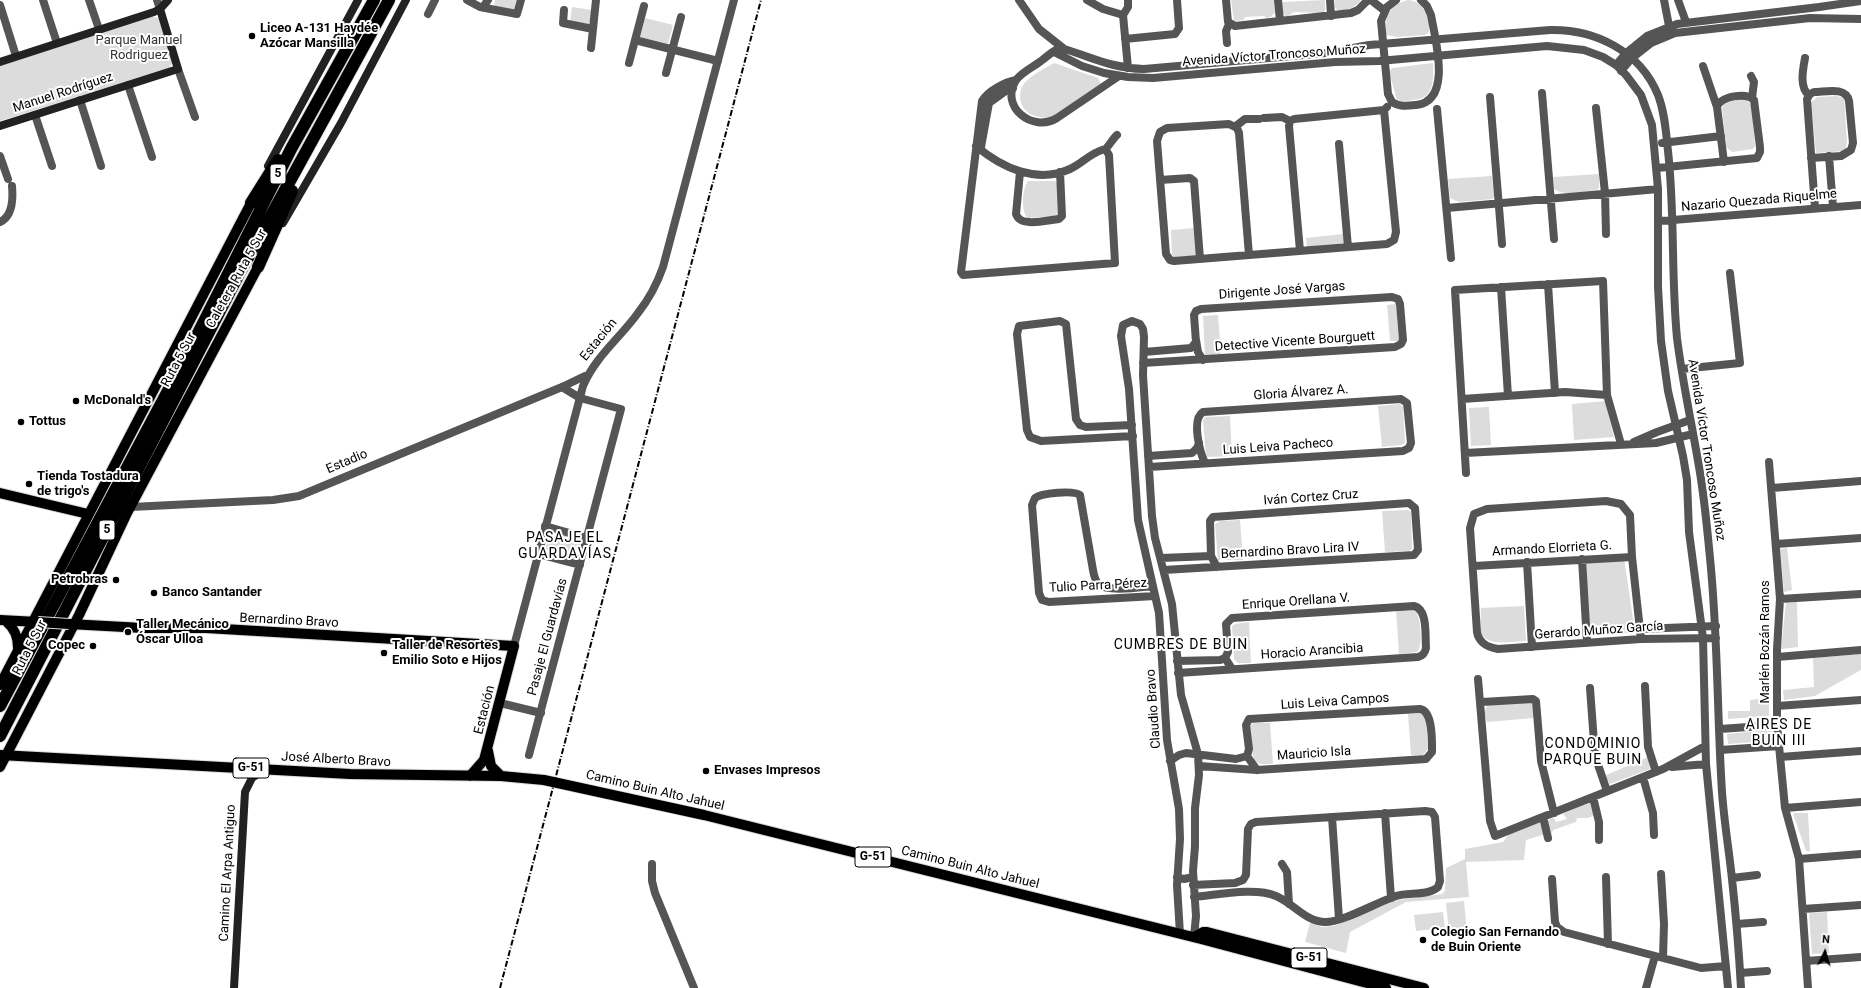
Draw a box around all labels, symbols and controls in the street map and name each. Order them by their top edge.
place label: Liceo A-131 Haydée Azócar Mansilla [260,21,378,52]
marker: Liceo A-131 Haydée Azócar Mansilla [247,31,257,41]
park label: Parque Manuel Rodriguez [96,33,182,64]
street label: Avenida Víctor Troncoso Muñoz [1182,42,1366,70]
street label: Manuel Rodríguez [11,69,115,117]
road number: 5 [270,164,286,184]
street label: Nazario Quezada Riquelme [1680,186,1838,216]
street label: Caletera Ruta 5 Sur [203,227,271,331]
street label: Dirigente José Vargas [1218,279,1346,303]
street label: Estación [577,316,621,364]
street label: Detective Vicente Bourguett [1214,329,1376,355]
street label: Ruta 5 Sur [158,330,200,390]
street label: Avenida Víctor Troncoso Muñoz [1684,358,1728,542]
street label: Gloria Álvarez A. [1253,382,1349,404]
place label: McDonald's [84,393,151,409]
marker: McDonald's [71,396,81,406]
place label: Tottus [29,414,66,430]
marker: Tottus [16,417,26,427]
street label: Luis Leiva Pacheco [1222,435,1334,459]
street label: Estadio [324,446,370,478]
place label: Tienda Tostadura de trigo's [37,469,139,500]
marker: Tienda Tostadura de trigo's [24,479,34,489]
street label: Iván Cortez Cruz [1263,487,1359,509]
road number: 5 [99,520,115,540]
district label: PASAJE EL GUARDAVÍAS [518,530,612,562]
street label: Armando Elorrieta G. [1492,538,1612,560]
street label: Bernardino Bravo Lira IV [1220,540,1360,562]
place label: Petrobras [51,572,108,588]
marker: Petrobras [111,575,121,585]
street label: Tulio Parra Pérez [1049,576,1147,596]
street label: Pasaje El Guardavías [525,577,571,697]
street label: Marlén Bozán Ramos [1758,580,1774,704]
place label: Banco Santander [162,585,262,601]
marker: Banco Santander [149,588,159,598]
street label: Enrique Orellana V. [1242,590,1350,614]
street label: Bernardino Bravo [239,611,339,631]
place label: Taller Mecánico Óscar Ulloa [136,617,229,648]
street label: Ruta 5 Sur [10,618,50,678]
street label: Gerardo Muñoz García [1534,619,1664,643]
marker: Taller Mecánico Óscar Ulloa [123,627,133,637]
district label: CUMBRES DE BUIN [1114,637,1248,653]
place label: Copec [48,638,85,654]
place label: Taller de Resortes Emilio Soto e Hijos [392,638,502,669]
marker: Copec [88,641,98,651]
street label: Horacio Arancibia [1260,641,1364,663]
marker: Taller de Resortes Emilio Soto e Hijos [379,648,389,658]
street label: Claudio Bravo [1143,669,1165,749]
street label: Estación [471,684,499,736]
street label: Luis Leiva Campos [1280,690,1390,714]
district label: AIRES DE BUIN III [1746,717,1812,750]
district label: CONDOMINIO PARQUE BUIN [1544,736,1642,768]
street label: Mauricio Isla [1276,744,1352,764]
street label: José Alberto Bravo [281,749,391,771]
road number: G-51 [233,758,269,778]
place label: Envases Impresos [714,763,820,779]
marker: Envases Impresos [701,766,711,776]
street label: Camino Buin Alto Jahuel [584,767,726,815]
street label: Camino El Arpa Antiguo [217,804,239,942]
street label: Camino Buin Alto Jahuel [899,843,1041,893]
road number: G-51 [855,847,891,867]
place label: Colegio San Fernando de Buin Oriente [1431,925,1559,956]
north arrow [1805,932,1845,972]
text: N [1822,933,1831,946]
marker: Colegio San Fernando de Buin Oriente [1418,935,1428,945]
road number: G-51 [1291,948,1327,968]

